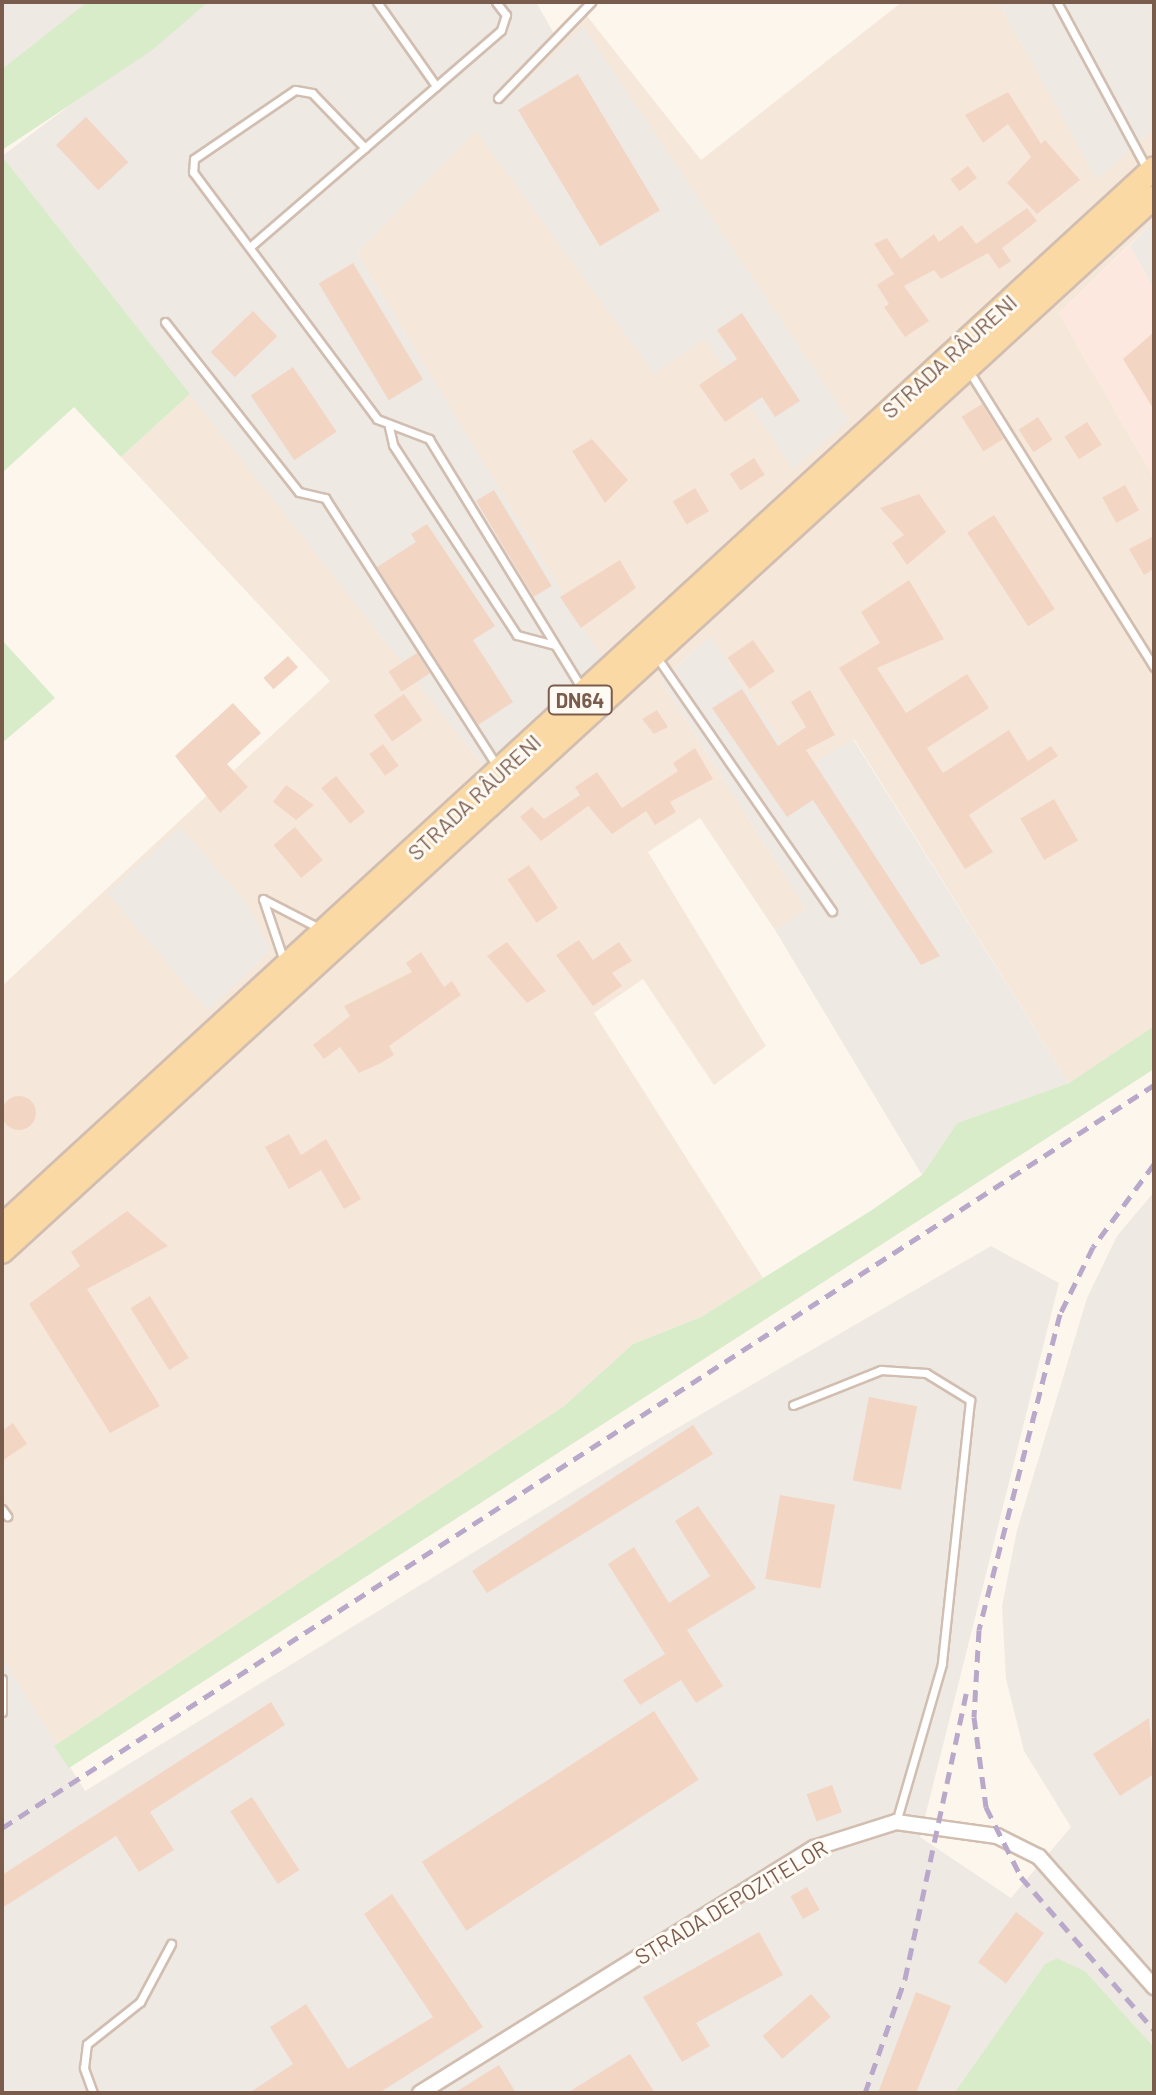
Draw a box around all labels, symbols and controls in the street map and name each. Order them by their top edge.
street label: STRADA RÂURENI [876,288,1022,424]
road number: DN64 [546,684,614,716]
street label: STRADA RÂURENI [402,729,546,865]
street label: STRADA DEPOZITELOR [630,1834,832,1970]

